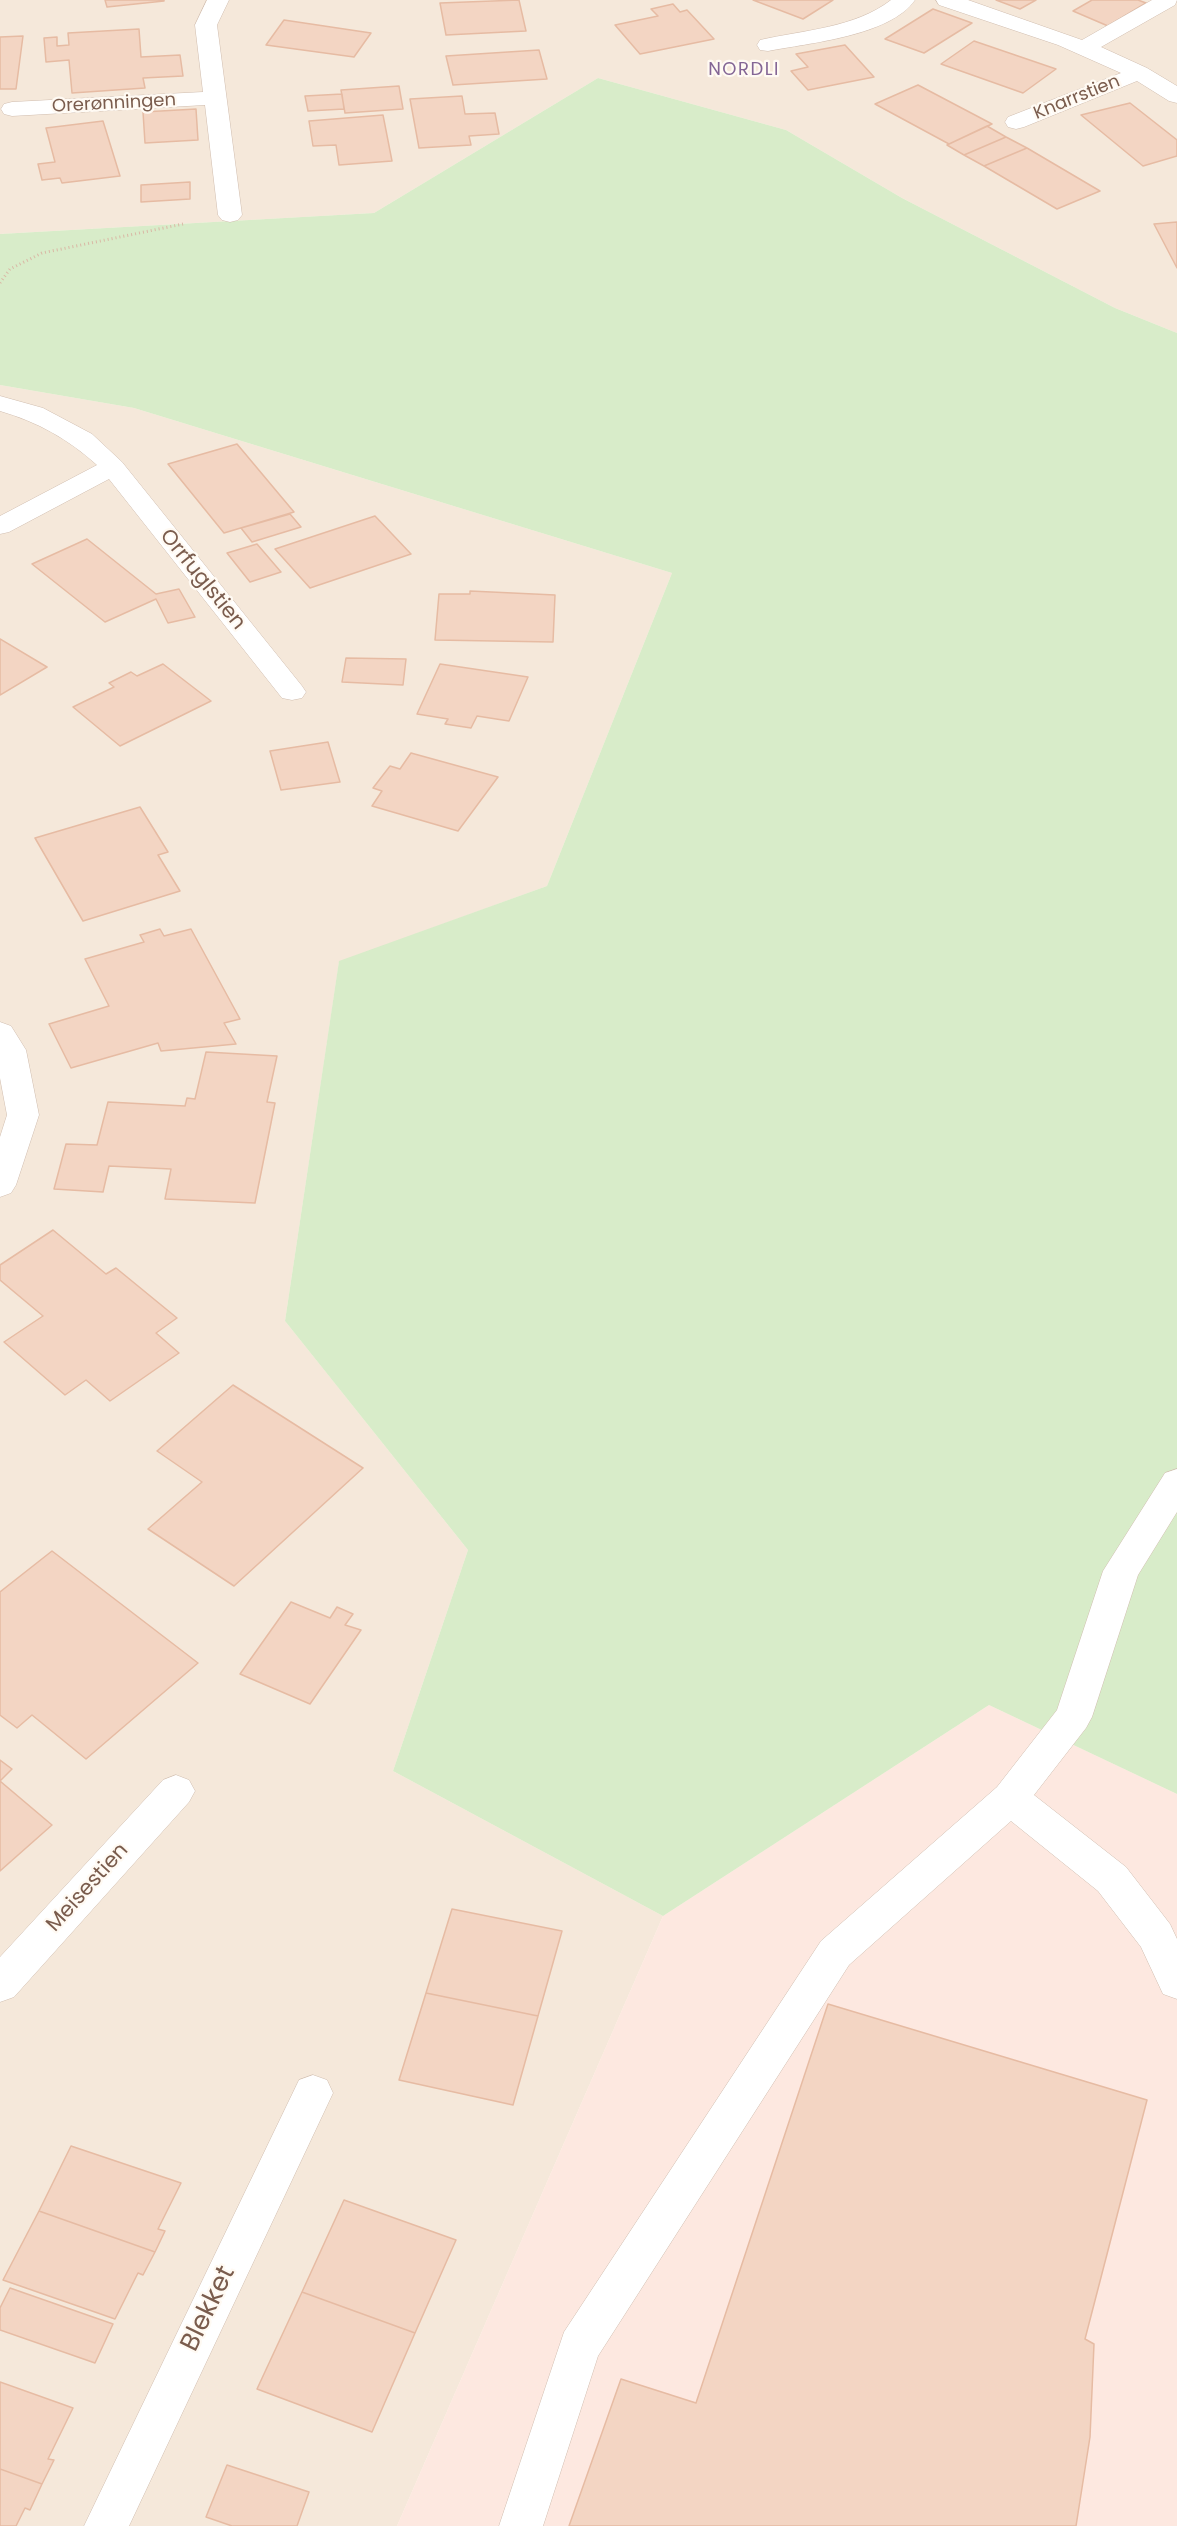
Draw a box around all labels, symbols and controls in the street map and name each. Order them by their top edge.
district label: NORDLI [708,59,780,81]
street label: Knarrstien [1031,71,1123,125]
street label: Orerønningen [51,90,177,118]
street label: Orrfuglstien [154,525,250,635]
street label: Meisestien [42,1839,134,1937]
street label: Blekket [175,2261,243,2357]

